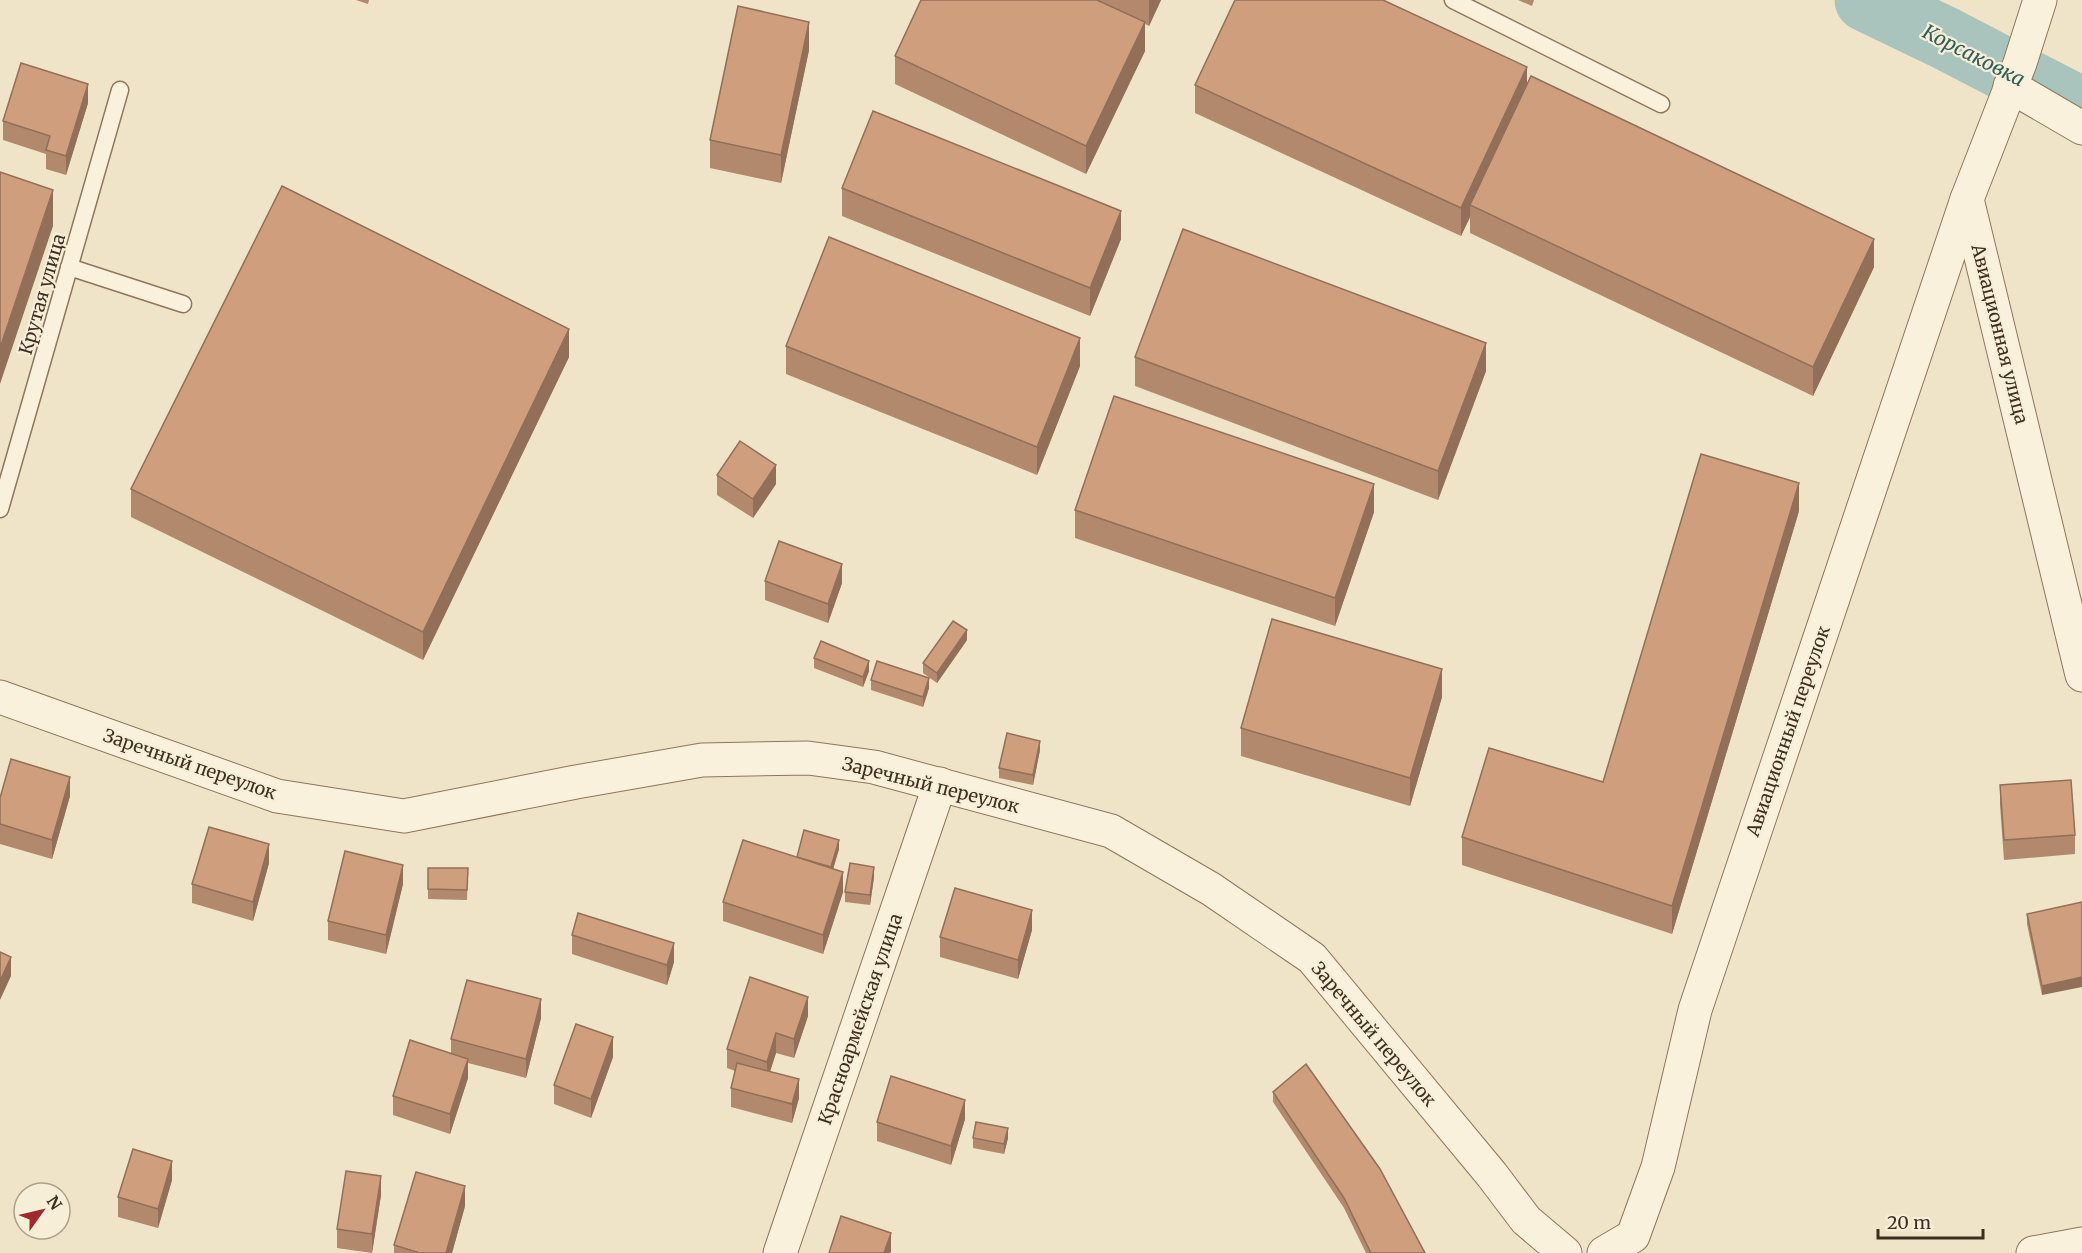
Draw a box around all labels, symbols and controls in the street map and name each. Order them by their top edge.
water label: Корсаковка [1919,19,2029,91]
street label: Крутая улица [14,231,70,357]
street label: Авиационная улица [1966,241,2034,427]
street label: Авиационный переулок [1741,622,1835,840]
street label: Заречный переулок [100,724,280,805]
street label: Заречный переулок [840,752,1023,818]
street label: Красноармейская улица [813,910,907,1128]
street label: Заречный переулок [1307,957,1442,1111]
north arrow [12,1181,72,1241]
text: N [43,1192,66,1214]
scale bar [1878,1202,1983,1240]
text: 20 m [1887,1211,1931,1234]

